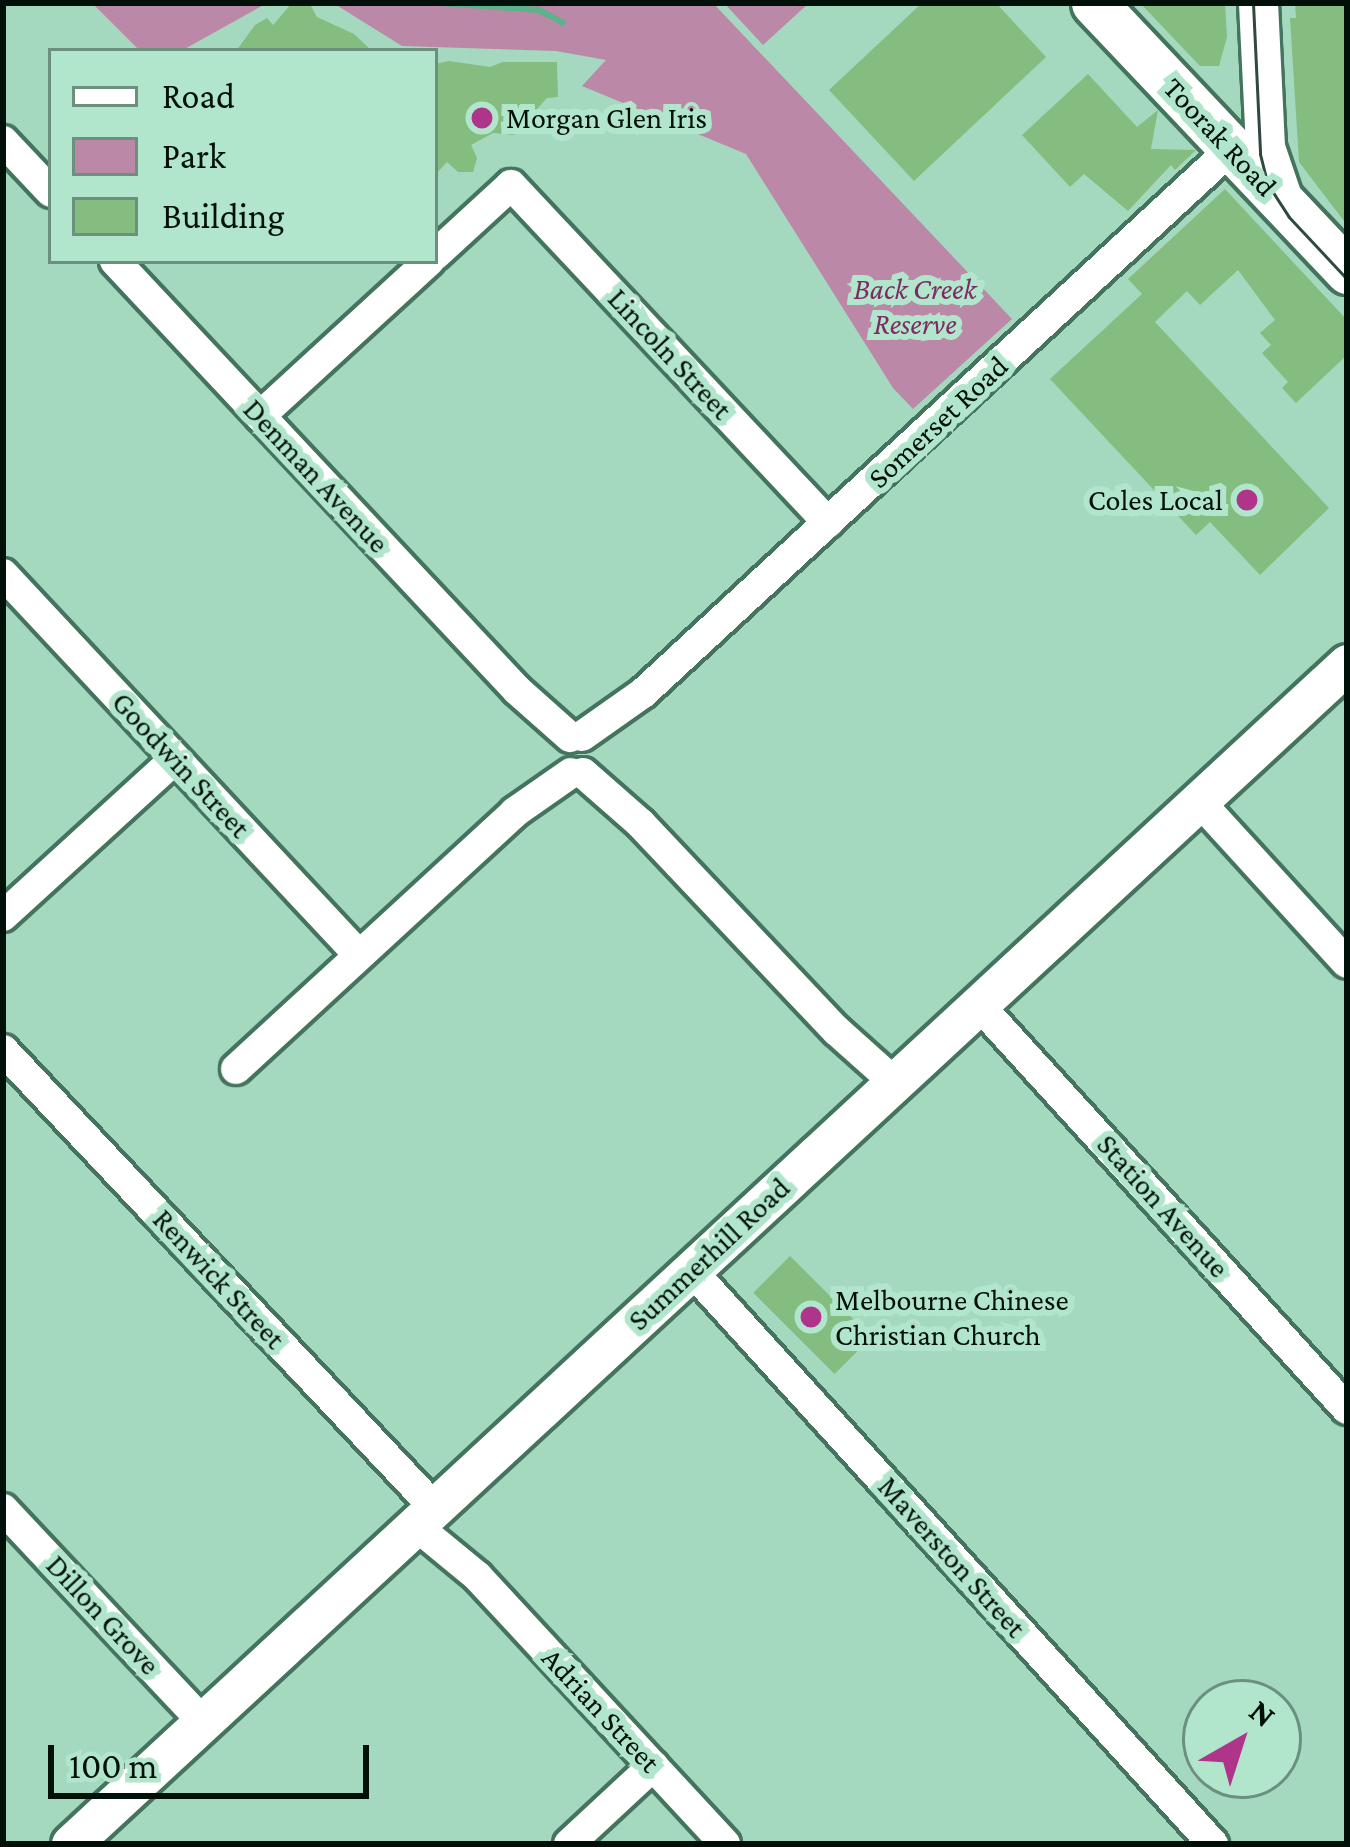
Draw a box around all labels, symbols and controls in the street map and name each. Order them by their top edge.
legend [48,48,438,264]
street label: Toorak Road [1156,70,1284,204]
text: Road [162,76,235,116]
place label: Morgan Glen Iris [506,100,707,136]
marker: Morgan Glen Iris [469,105,495,131]
text: Park [162,136,226,176]
text: Building [162,196,285,236]
park label: Back Creek Reserve [853,271,977,342]
street label: Lincoln Street [600,281,740,427]
street label: Somerset Road [861,348,1015,496]
street label: Denman Avenue [236,392,396,560]
place label: Coles Local [1088,482,1223,518]
marker: Coles Local [1234,487,1260,513]
street label: Goodwin Street [104,685,258,845]
street label: Station Avenue [1089,1127,1237,1285]
street label: Summerhill Road [621,1170,797,1338]
street label: Renwick Street [145,1202,293,1356]
place label: Melbourne Chinese Christian Church [835,1282,1069,1352]
marker: Melbourne Chinese Christian Church [798,1304,824,1330]
street label: Maverston Street [870,1469,1034,1645]
street label: Dillon Grove [38,1548,168,1682]
street label: Adrian Street [534,1640,668,1780]
north arrow [1182,1679,1302,1799]
text: N [1243,1692,1283,1734]
scale bar [54,1721,375,1795]
text: 100 m [69,1746,157,1786]

